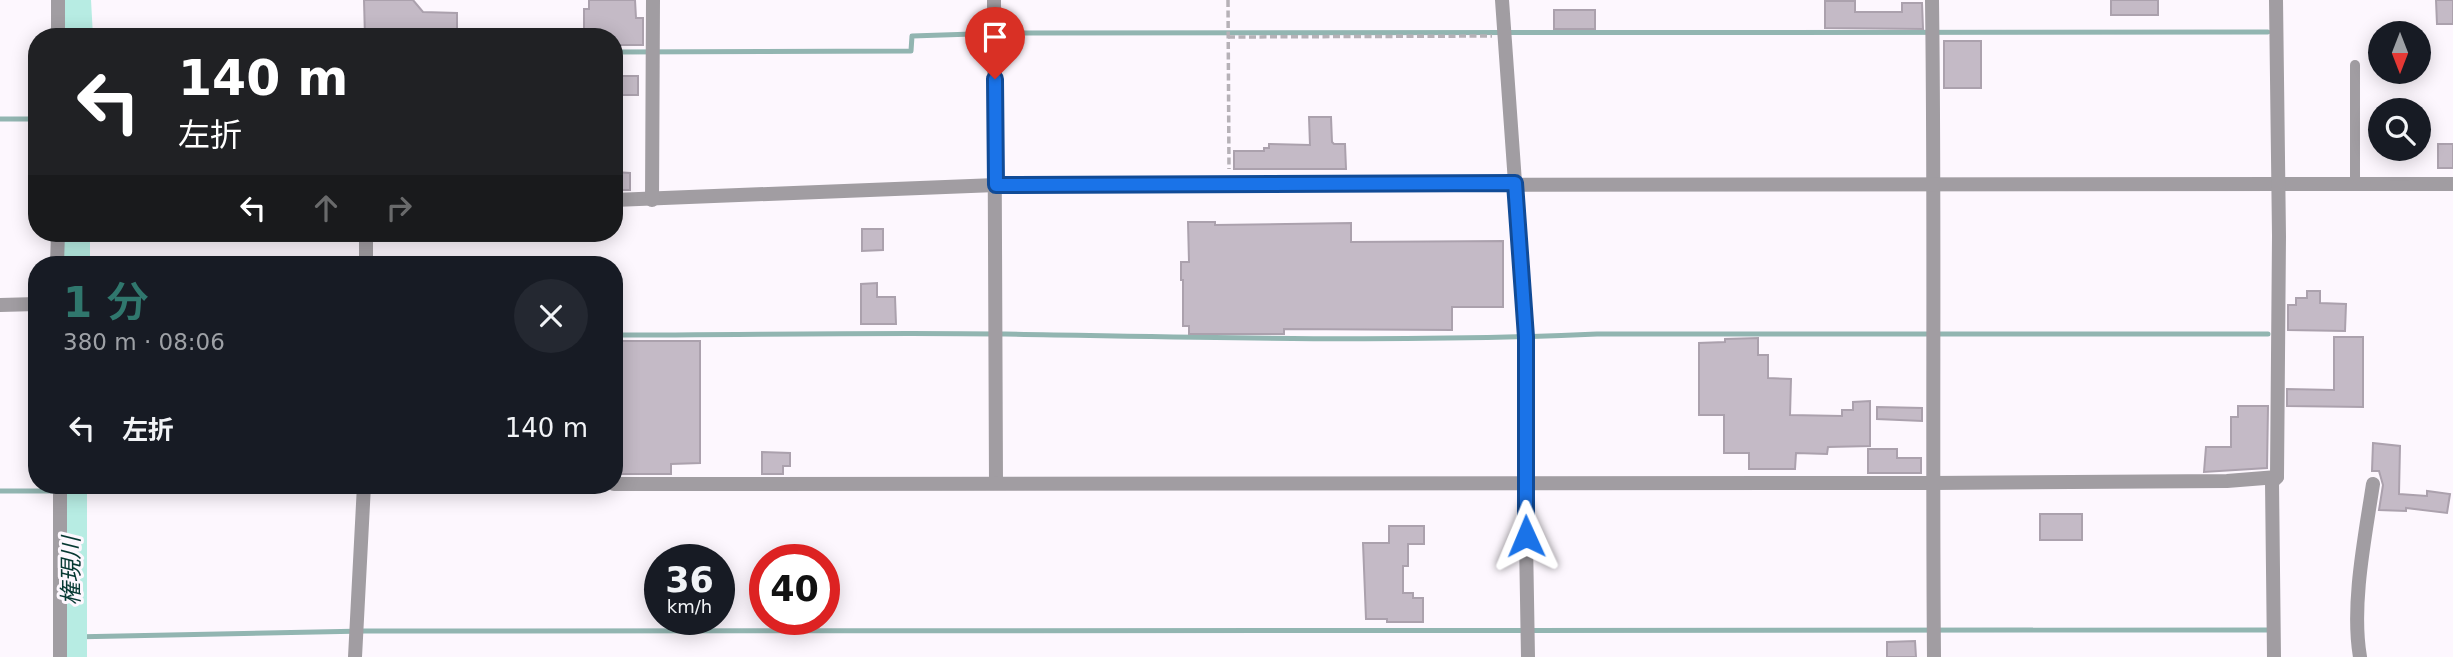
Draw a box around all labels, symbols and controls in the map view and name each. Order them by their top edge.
pin [965,7,1025,79]
icon: arrive [976,18,1014,56]
north arrow [2368,21,2431,84]
map controls [2368,21,2431,161]
text: 140 m [178,50,348,107]
icon: left [63,56,154,147]
button: search [2368,98,2431,161]
text: 左折 [178,116,242,154]
icon: left [234,189,272,227]
icon: ahead [307,189,345,227]
icon: right [380,189,418,227]
text: 1 分 [63,278,149,327]
button: close [514,279,588,353]
text: 380 m · 08:06 [63,329,225,355]
icon: left [63,409,101,447]
text: 140 m [505,413,588,443]
text: 左折 [122,415,174,445]
position arrow [1489,499,1563,573]
water label: 権現川 [58,534,84,606]
speed limit sign: 40 [749,544,840,635]
text: 36 [665,560,714,600]
text: km/h [667,596,712,617]

